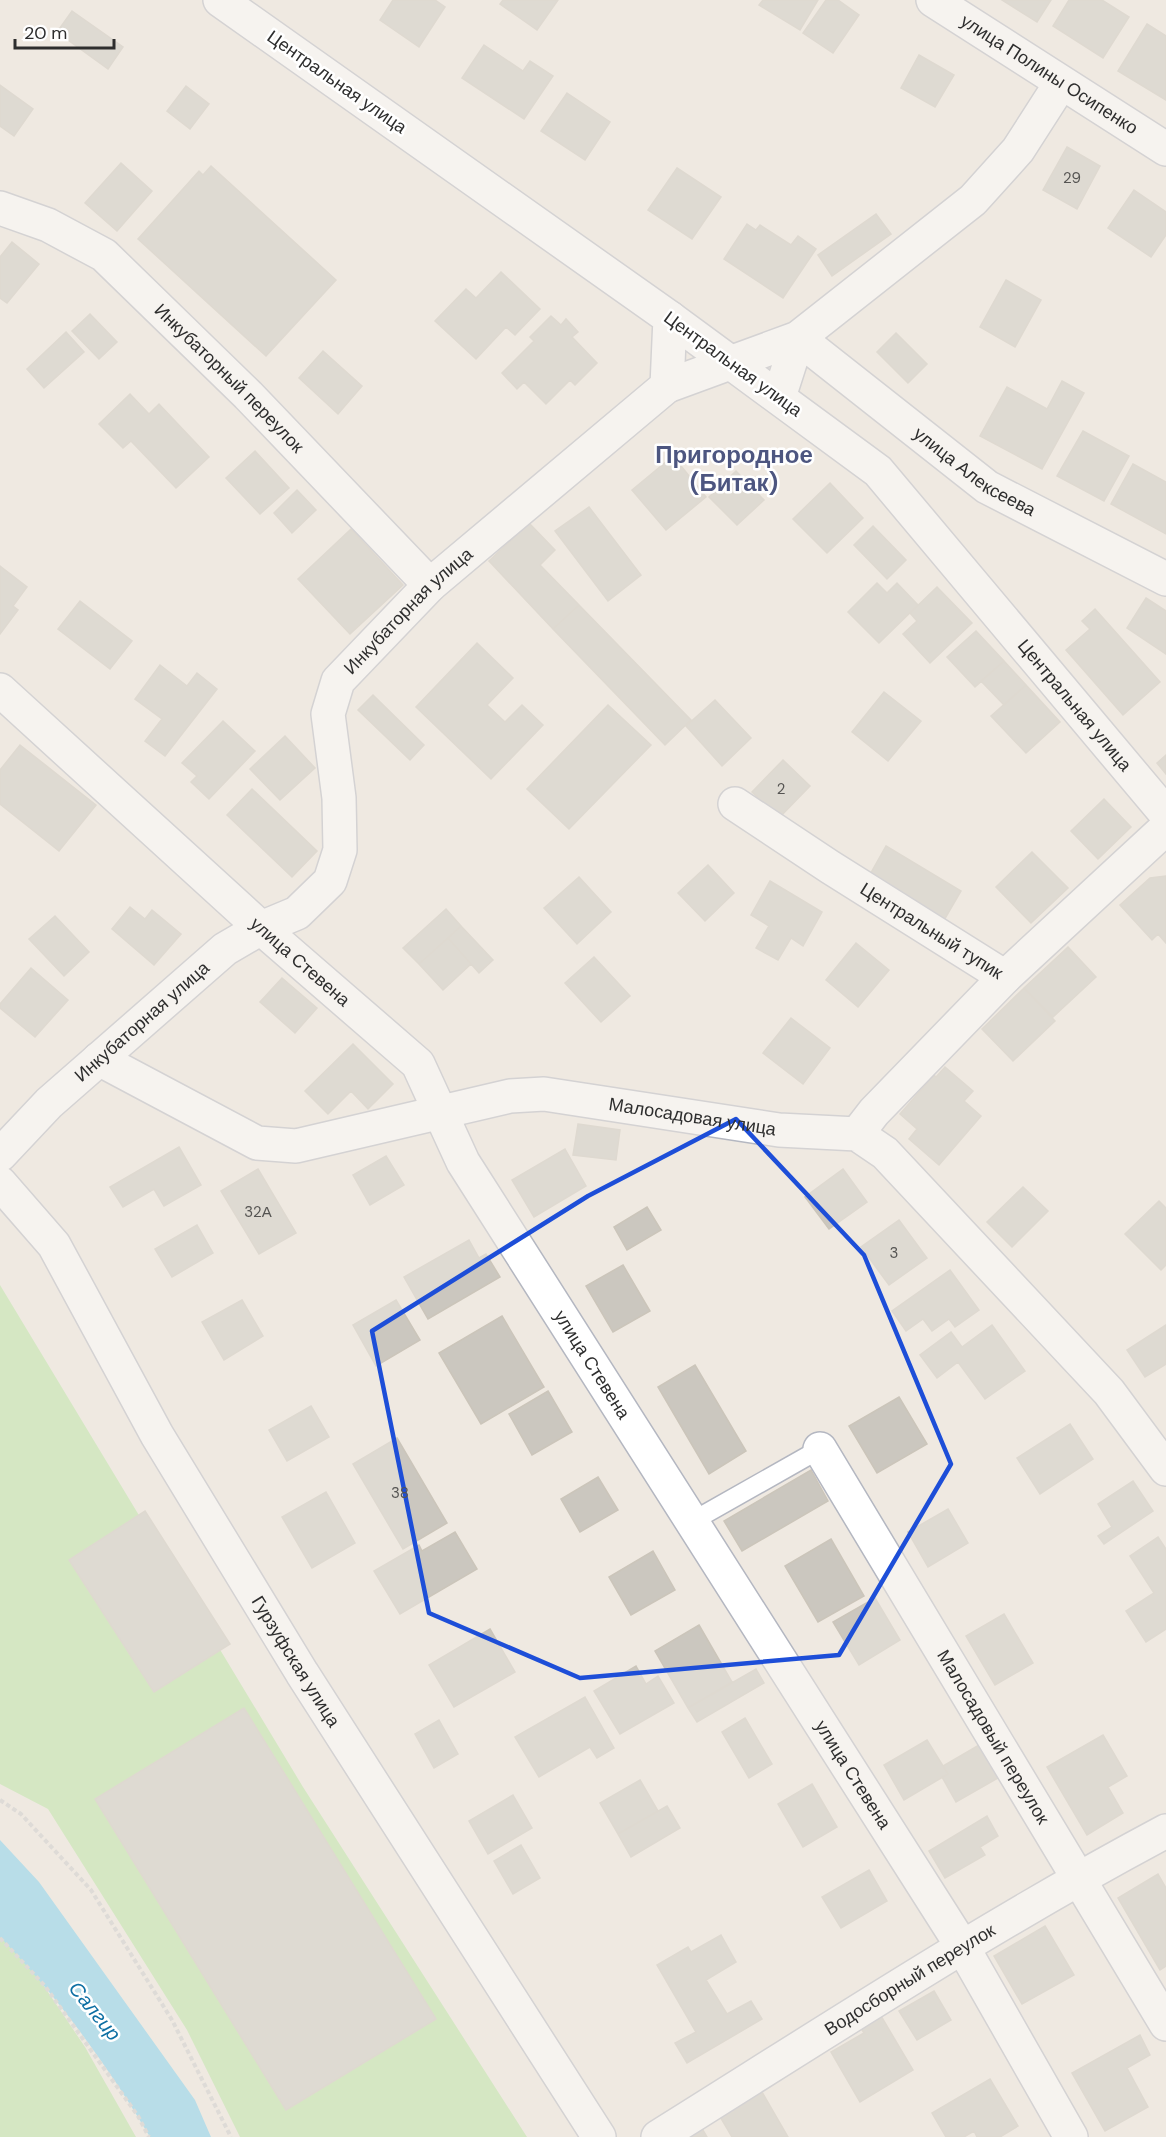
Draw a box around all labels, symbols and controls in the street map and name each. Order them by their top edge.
street label: улица Полины Осипенко [956,9,1143,140]
scale bar [15,12,114,50]
text: 20 m [24,21,67,45]
street label: Центральная улица [262,25,412,140]
house number: 29 [1063,168,1081,188]
street label: Инкубаторный переулок [149,298,309,458]
street label: Центральная улица [659,306,808,423]
street label: улица Алексеева [909,422,1041,522]
district label: Пригородное (Битак) [655,439,813,498]
street label: Инкубаторная улица [339,542,478,680]
street label: Центральная улица [1012,634,1138,777]
house number: 2 [777,779,785,799]
street label: Центральный тупик [856,877,1008,985]
street label: улица Стевена [245,912,356,1012]
street label: Инкубаторная улица [69,955,215,1087]
street label: Малосадовая улица [607,1092,779,1142]
house number: 32А [244,1202,272,1222]
house number: 3 [890,1243,898,1263]
street label: улица Стевена [548,1306,636,1425]
house number: 38 [391,1483,409,1503]
street label: Гурзуфская улица [246,1591,346,1733]
street label: Малосадовый переулок [931,1645,1055,1829]
street label: улица Стевена [809,1716,897,1835]
street label: Водосборный переулок [820,1918,1000,2041]
water label: Салгир [63,1976,127,2046]

